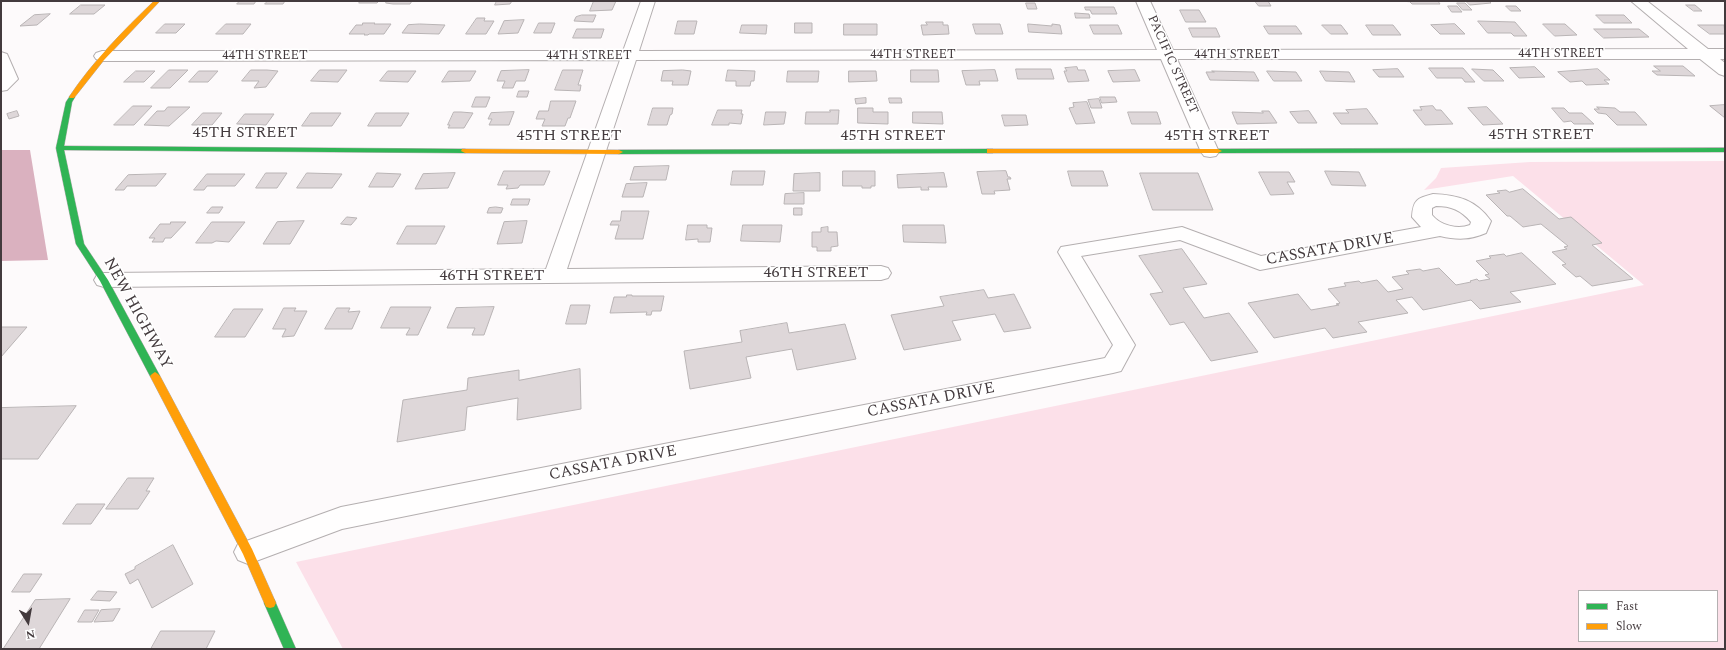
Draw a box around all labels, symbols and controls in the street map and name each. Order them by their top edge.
street label: PACIFIC STREET [1143,13,1201,117]
street label: 44TH STREET [1518,46,1604,62]
street label: 44TH STREET [870,47,956,63]
street label: 44TH STREET [1194,47,1280,63]
street label: 44TH STREET [222,48,308,64]
street label: 44TH STREET [546,48,632,64]
street label: 45TH STREET [192,124,298,144]
street label: 45TH STREET [1488,126,1594,146]
street label: 45TH STREET [516,127,622,147]
street label: 45TH STREET [840,127,946,147]
street label: 45TH STREET [1164,127,1270,147]
street label: CASSATA DRIVE [1265,229,1395,271]
street label: NEW HIGHWAY [98,255,176,373]
street label: 46TH STREET [763,264,869,284]
street label: 46TH STREET [439,267,545,287]
street label: CASSATA DRIVE [866,379,996,423]
street label: CASSATA DRIVE [548,442,678,486]
legend [1578,590,1718,642]
text: Fast [1616,597,1638,616]
north arrow [8,602,48,642]
text: Slow [1616,617,1641,636]
text: N [24,625,36,643]

